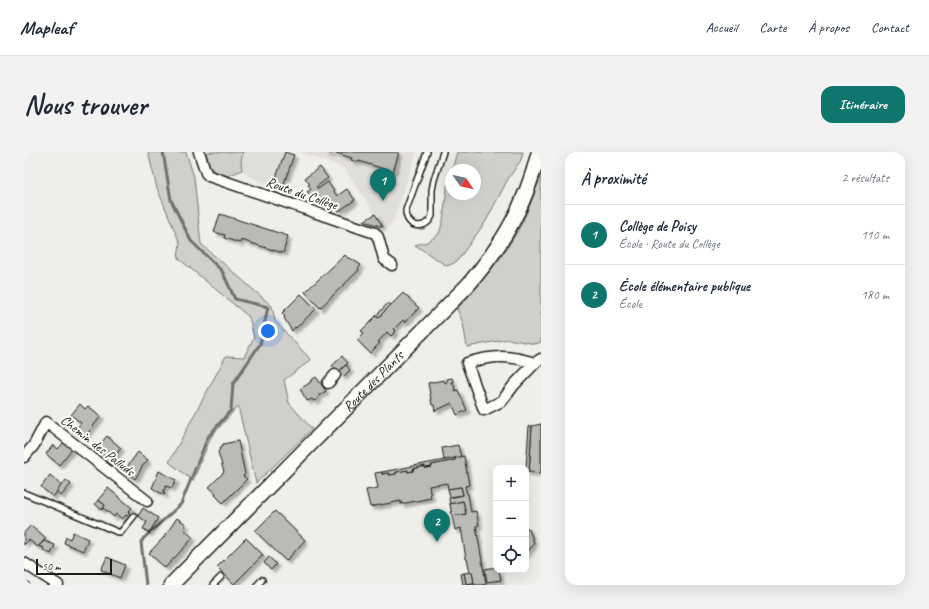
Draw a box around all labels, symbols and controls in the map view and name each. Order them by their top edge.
text: Mapleaf [20,16,73,40]
text: Accueil [706,19,737,36]
text: Carte [759,19,786,36]
text: À propos [808,19,849,36]
text: Contact [871,19,909,36]
button: Itinéraire [821,86,905,123]
text: Nous trouver [24,87,147,122]
north arrow [445,164,481,200]
pin: 1 [370,168,396,201]
text: À proximité [581,168,646,189]
text: 2 résultats [841,170,889,186]
street label: Route du Collège [264,173,341,214]
text: Collège de Poisy [619,217,696,236]
text: 1 [591,227,597,243]
text: 110 m [861,227,889,243]
text: École · Route du Collège [619,236,720,252]
text: École élémentaire publique [619,277,750,296]
text: 2 [591,287,597,303]
text: 180 m [861,287,889,303]
text: École [619,296,642,312]
your location [258,321,278,341]
street label: Route des Plants [340,347,408,415]
street label: Chemin des Palluds [57,411,139,480]
map controls [493,465,529,573]
button: + [493,465,529,501]
button: − [493,501,529,537]
pin: 2 [424,509,450,542]
button: locate [493,537,529,573]
scale bar [36,557,112,576]
text: 50 m [42,559,61,573]

